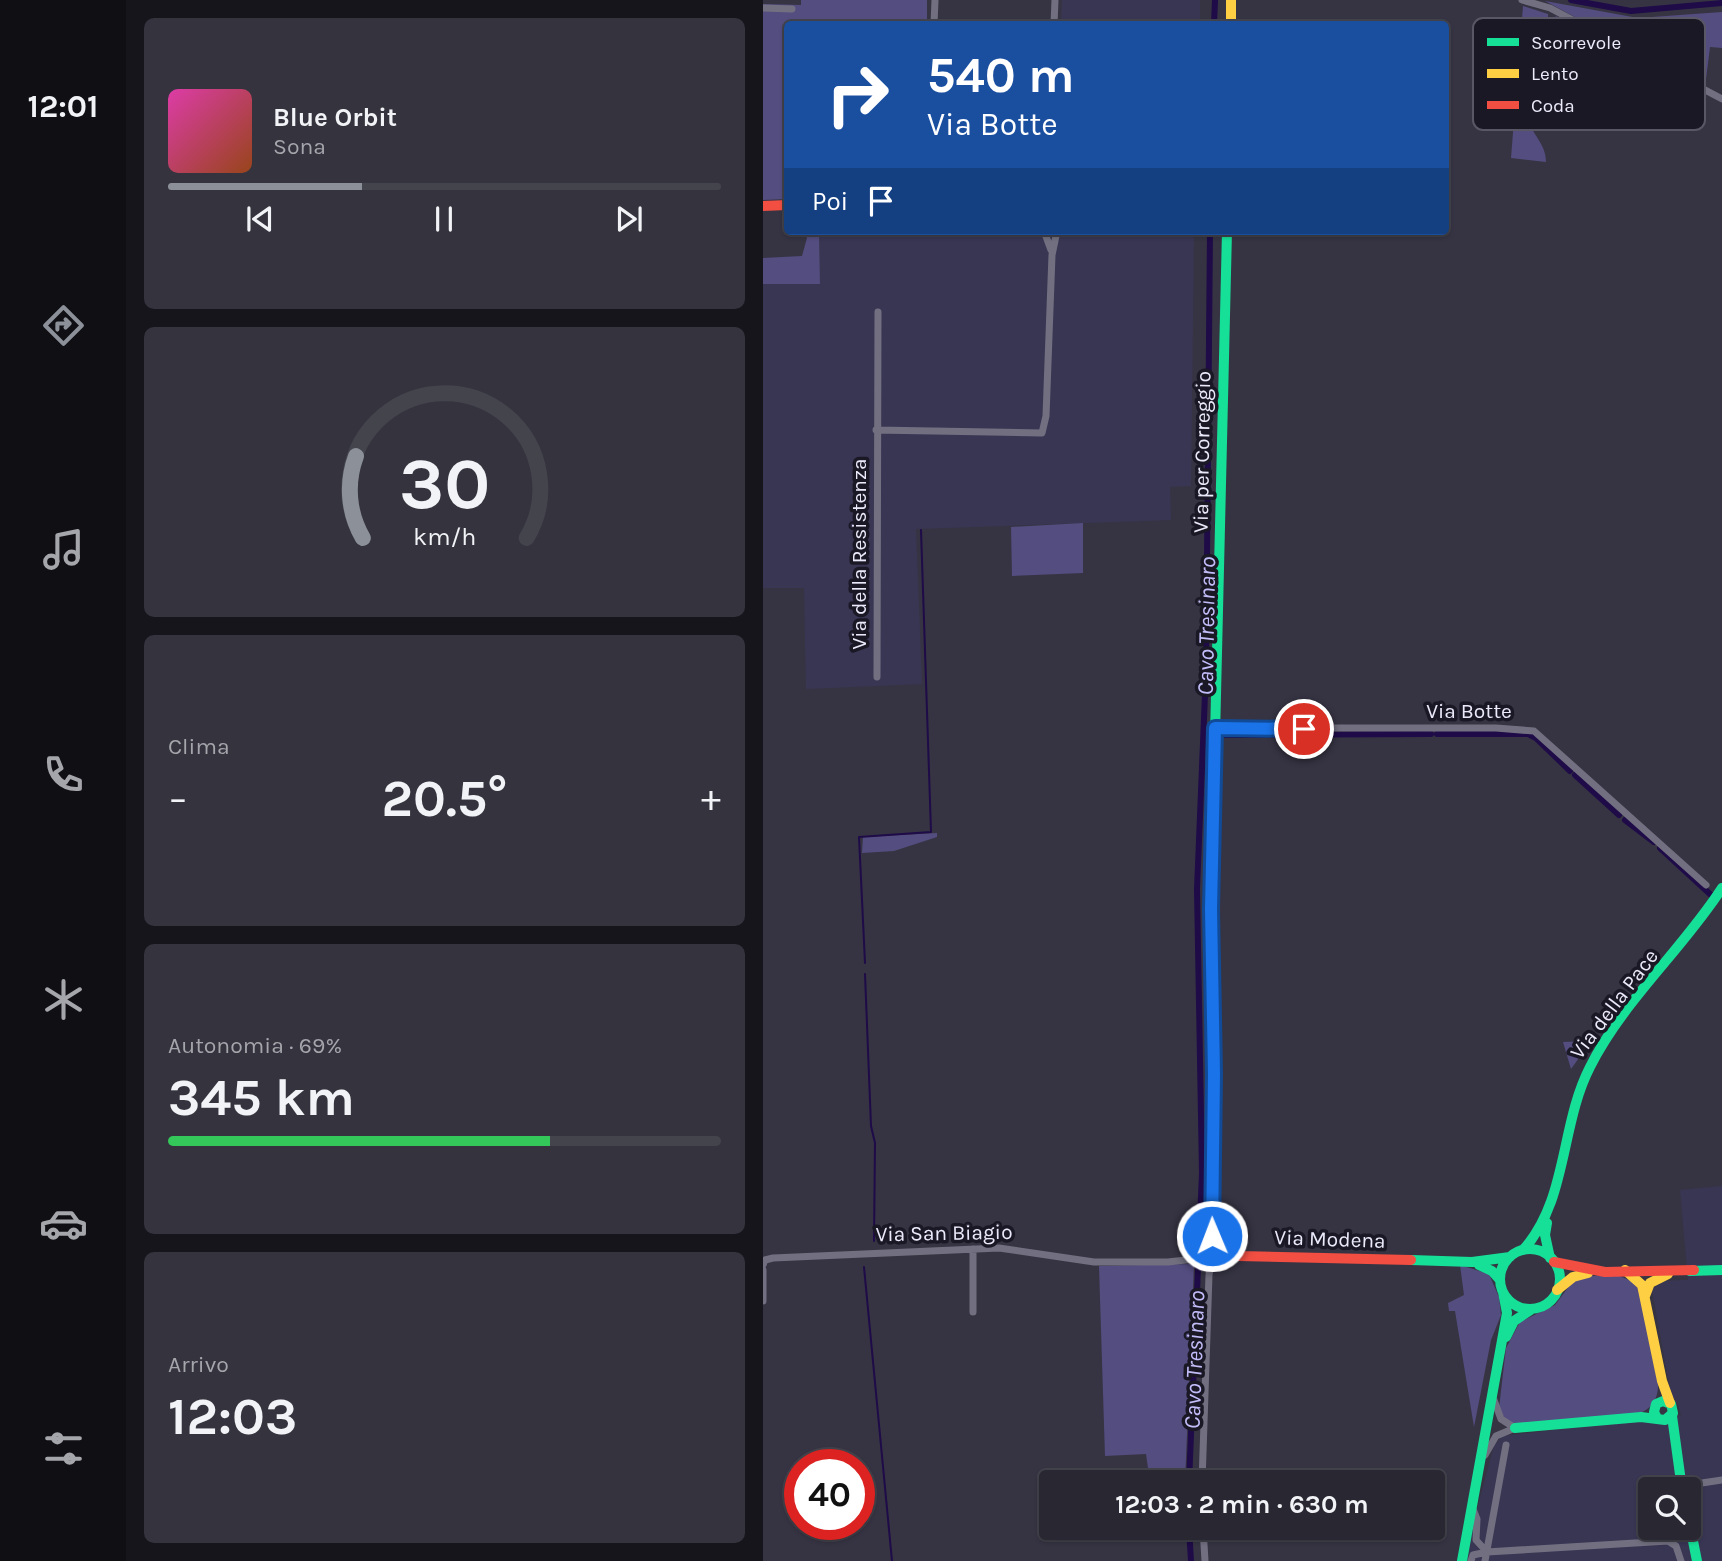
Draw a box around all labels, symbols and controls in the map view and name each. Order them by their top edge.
legend [1473,18,1705,130]
text: Scorrevole [1531,32,1621,54]
text: 540 m [927,47,1075,104]
icon: right [812,49,903,140]
text: Lento [1531,63,1579,85]
text: 12:01 [27,88,99,125]
text: Coda [1531,95,1575,117]
text: Blue Orbit [273,102,397,133]
text: Via Botte [927,106,1058,143]
text: Sona [273,133,326,160]
icon: arrive [862,182,900,220]
text: Poi [812,186,848,217]
icon: previous [241,200,279,238]
icon: pause [425,200,463,238]
icon: next [610,200,648,238]
icon: directions [39,301,88,350]
street label: Via per Correggio [1189,371,1215,533]
text: 30 [399,441,490,526]
street label: Via della Resistenza [847,458,871,650]
text: km/h [413,522,476,551]
icon: music [39,525,88,574]
water label: Cavo Tresinaro [1192,556,1221,696]
pin [1274,699,1334,759]
street label: Via Botte [1426,699,1512,723]
icon: arrive [1285,710,1323,748]
text: Clima [168,733,230,760]
icon: phone [39,750,88,799]
text: 20.5° [382,768,508,829]
text: − [168,776,188,821]
text: + [701,776,721,821]
street label: Via della Pace [1565,944,1663,1064]
icon: climate [39,975,88,1024]
text: Autonomia · 69% [168,1032,342,1059]
text: 345 km [168,1067,355,1128]
icon: car [39,1199,88,1248]
position arrow [1175,1199,1249,1273]
street label: Via San Biagio [875,1220,1013,1246]
street label: Via Modena [1274,1225,1386,1253]
water label: Cavo Tresinaro [1179,1290,1210,1430]
text: Arrivo [168,1351,229,1378]
text: 12:03 [168,1386,297,1447]
icon: filters [39,1424,88,1473]
speed limit sign: 40 [784,1449,875,1540]
map controls [1638,1477,1701,1540]
button: search [1638,1477,1701,1540]
text: 12:03 · 2 min · 630 m [1115,1489,1369,1520]

